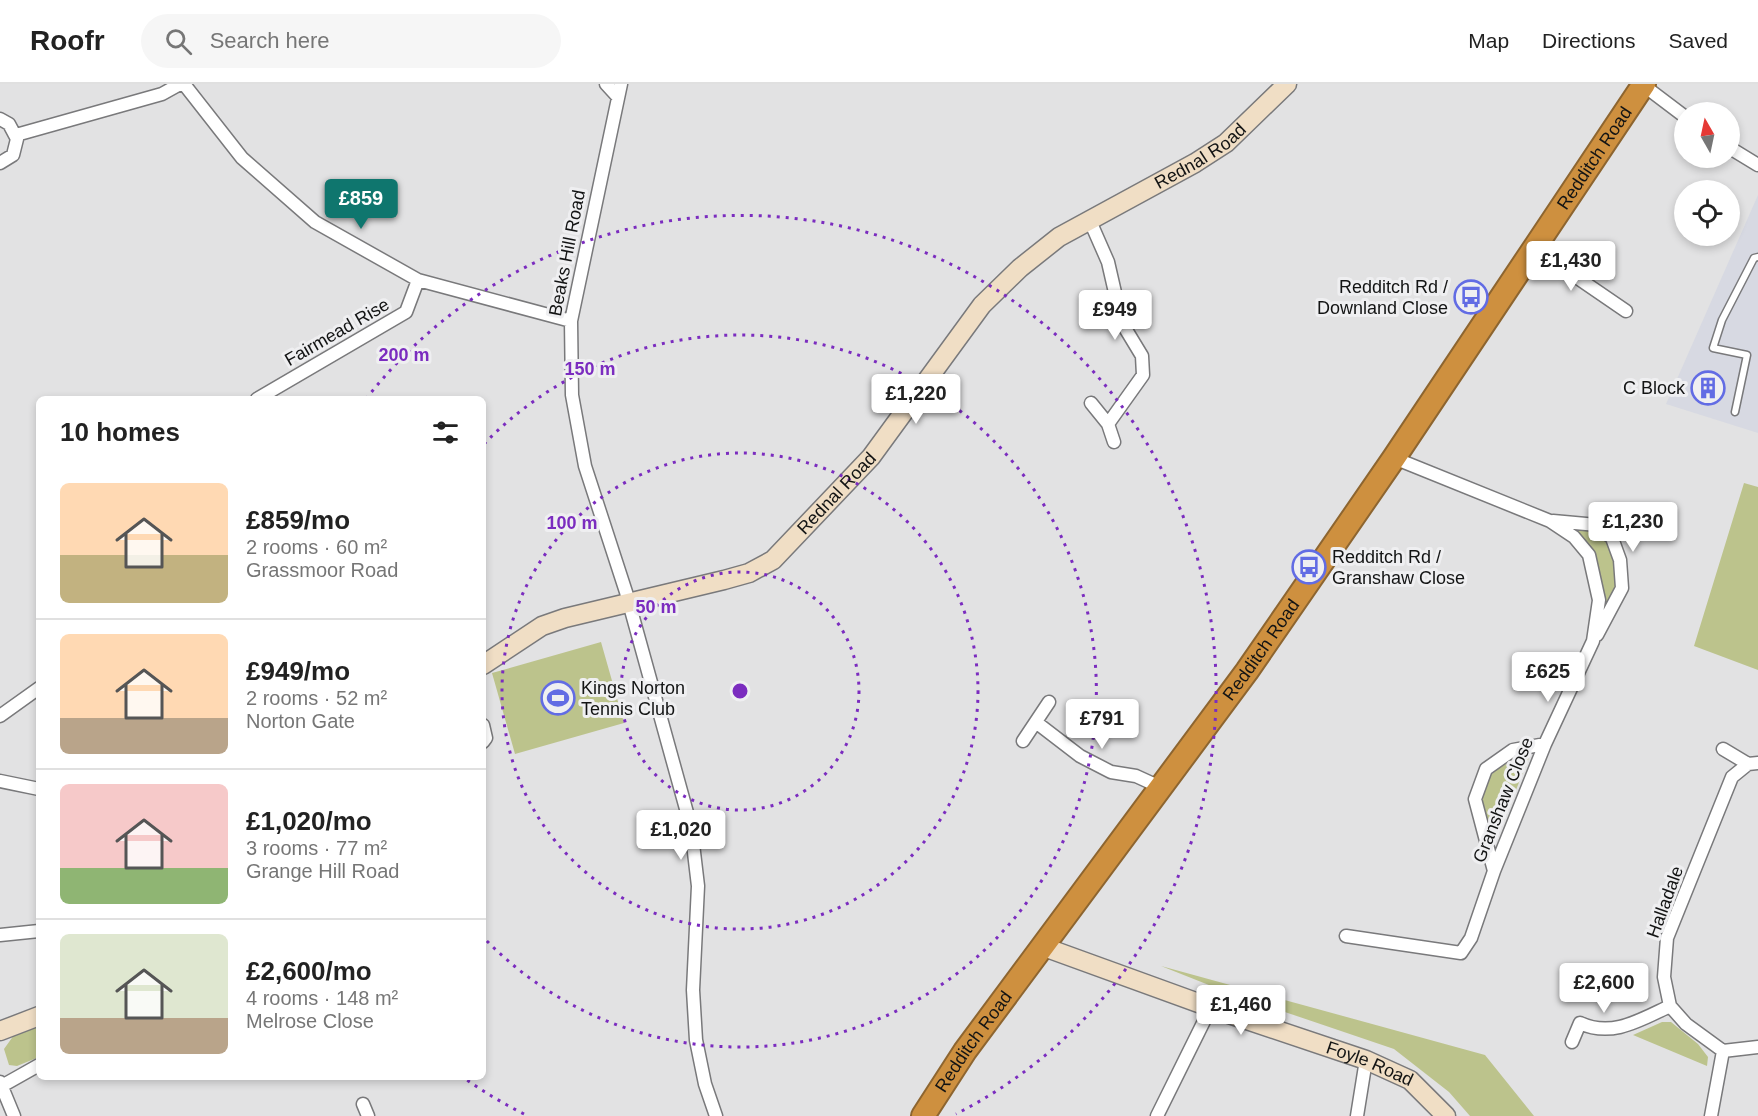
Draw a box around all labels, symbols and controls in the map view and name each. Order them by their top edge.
search box [141,14,561,68]
text: Roofr [30,25,105,56]
icon: search [162,25,195,58]
text: Search here [210,28,330,53]
text: Map [1468,29,1509,52]
text: Directions [1542,29,1635,52]
text: Saved [1668,29,1728,52]
north arrow [1674,102,1740,168]
map controls [1674,102,1740,246]
street label: Redditch Road [1553,103,1636,213]
street label: Rednal Road [1151,119,1250,193]
pin: £859 [325,179,397,230]
button: locate [1674,180,1740,246]
text: £859 [339,187,383,209]
street label: Beaks Hill Road [545,188,589,318]
pin: £1,430 [1522,241,1620,292]
text: £1,430 [1540,249,1602,271]
place label: Redditch Rd / Downland Close [1317,277,1448,318]
bus stop icon: Redditch Rd / Downland Close [1453,279,1489,315]
pin: £949 [1079,290,1151,341]
street label: Fairmead Rise [281,294,393,370]
text: £949 [1093,298,1137,320]
text: 200 m [378,345,430,365]
text: 150 m [564,359,616,379]
building icon: C Block [1690,370,1726,406]
pin: £1,220 [867,374,965,425]
place label: C Block [1623,378,1686,398]
text: £1,220 [885,382,947,404]
icon: filters [429,416,462,449]
text: 10 homes [60,417,180,447]
street label: Rednal Road [793,448,880,538]
pin: £1,230 [1584,502,1682,553]
text: £859/mo [246,505,350,535]
icon: home [108,507,180,579]
text: £1,230 [1602,510,1664,532]
text: 100 m [546,513,598,533]
text: 2 rooms · 60 m² [246,536,387,558]
place label: Redditch Rd / Granshaw Close [1332,547,1465,588]
bus stop icon: Redditch Rd / Granshaw Close [1291,549,1327,585]
text: Grassmoor Road [246,559,398,581]
street label: Redditch Road [1219,595,1303,704]
text: 50 m [635,597,677,617]
pin: £625 [1512,652,1584,703]
text: £949/mo [246,656,350,686]
icon: home [108,658,180,730]
text: £625 [1526,660,1570,682]
place label: Kings Norton Tennis Club [581,678,685,719]
sports icon: Kings Norton Tennis Club [540,680,576,716]
centre of rings [730,681,750,701]
text: 2 rooms · 52 m² [246,687,387,709]
pin: £791 [1066,699,1138,750]
text: £791 [1080,707,1124,729]
text: Norton Gate [246,710,355,732]
street label: Granshaw Close [1469,735,1537,865]
text: £1,020/mo [246,806,372,836]
icon: home [108,808,180,880]
pin: £1,020 [632,810,730,861]
text: £1,020 [650,818,712,840]
text: 3 rooms · 77 m² [246,837,387,859]
text: Grange Hill Road [246,860,399,882]
street label: Halladale [1643,863,1687,941]
text: £2,600/mo [246,956,372,986]
icon: home [108,958,180,1030]
pin: £2,600 [1555,963,1653,1014]
text: £2,600 [1573,971,1635,993]
pin: £1,460 [1192,985,1290,1036]
text: 4 rooms · 148 m² [246,987,398,1009]
street label: Redditch Road [931,987,1016,1096]
text: £1,460 [1210,993,1272,1015]
text: Melrose Close [246,1010,374,1032]
street label: Foyle Road [1324,1037,1416,1090]

